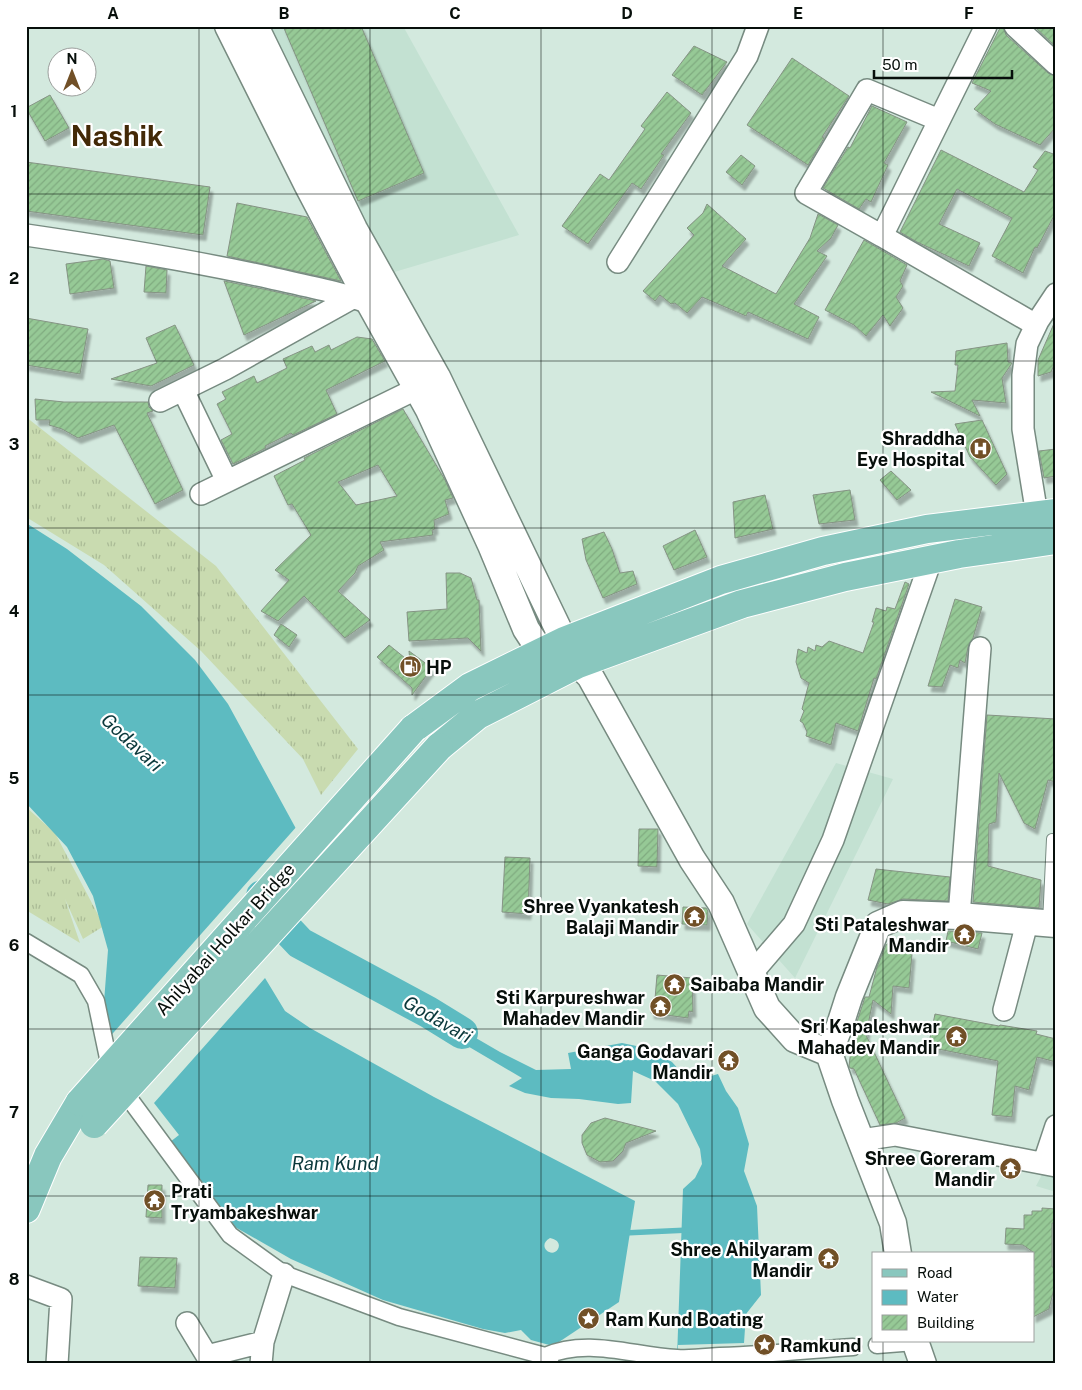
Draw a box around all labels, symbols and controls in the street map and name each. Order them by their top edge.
text: A [107,4,119,23]
text: B [279,4,290,23]
text: C [449,4,461,23]
text: D [621,4,633,23]
text: E [793,4,803,23]
text: F [964,4,974,23]
north arrow [48,48,98,98]
scale bar [874,48,1012,80]
text: N [67,51,77,67]
text: 50 m [882,56,917,73]
text: 1 [11,102,17,121]
district label: Nashik [71,119,163,152]
text: 2 [9,269,19,288]
place label: Shraddha Eye Hospital [857,428,965,470]
text: 3 [9,435,19,454]
hospital icon: Shraddha Eye Hospital [969,436,993,460]
text: 4 [9,602,20,621]
fuel station icon: HP [398,655,422,679]
place label: HP [426,657,452,678]
water label: Godavari [97,708,167,776]
text: 5 [9,769,20,788]
street label: Ahilyabai Holkar Bridge [151,859,299,1019]
place label: Shree Vyankatesh Balaji Mandir [523,896,680,938]
temple icon: Shree Vyankatesh Balaji Mandir [683,904,707,928]
place label: Sti Pataleshwar Mandir [814,914,950,956]
temple icon: Sti Pataleshwar Mandir [953,922,977,946]
text: 6 [9,936,19,955]
temple icon: Saibaba Mandir [662,972,686,996]
place label: Saibaba Mandir [690,974,825,995]
place label: Sti Karpureshwar Mahadev Mandir [495,987,646,1029]
water label: Godavari [400,991,476,1048]
temple icon: Sti Karpureshwar Mahadev Mandir [649,995,673,1019]
place label: Sri Kapaleshwar Mahadev Mandir [798,1016,941,1058]
temple icon: Sri Kapaleshwar Mahadev Mandir [944,1024,968,1048]
place label: Ganga Godavari Mandir [577,1041,714,1083]
temple icon: Ganga Godavari Mandir [717,1049,741,1073]
text: 7 [9,1103,19,1122]
place label: Shree Goreram Mandir [864,1148,996,1190]
water label: Ram Kund [292,1152,379,1174]
temple icon: Shree Goreram Mandir [999,1156,1023,1180]
place label: Prati Tryambakeshwar [171,1181,319,1223]
temple icon: Prati Tryambakeshwar [143,1189,167,1213]
place label: Shree Ahilyaram Mandir [670,1239,814,1281]
temple icon: Shree Ahilyaram Mandir [817,1247,841,1271]
legend [872,1252,1034,1342]
text: Road [917,1264,953,1281]
text: 8 [9,1270,20,1289]
text: Water [917,1288,959,1305]
place icon: Ram Kund Boating [577,1307,601,1331]
place label: Ram Kund Boating [605,1309,763,1330]
text: Building [917,1314,975,1331]
place icon: Ramkund [752,1333,776,1357]
place label: Ramkund [780,1335,861,1356]

